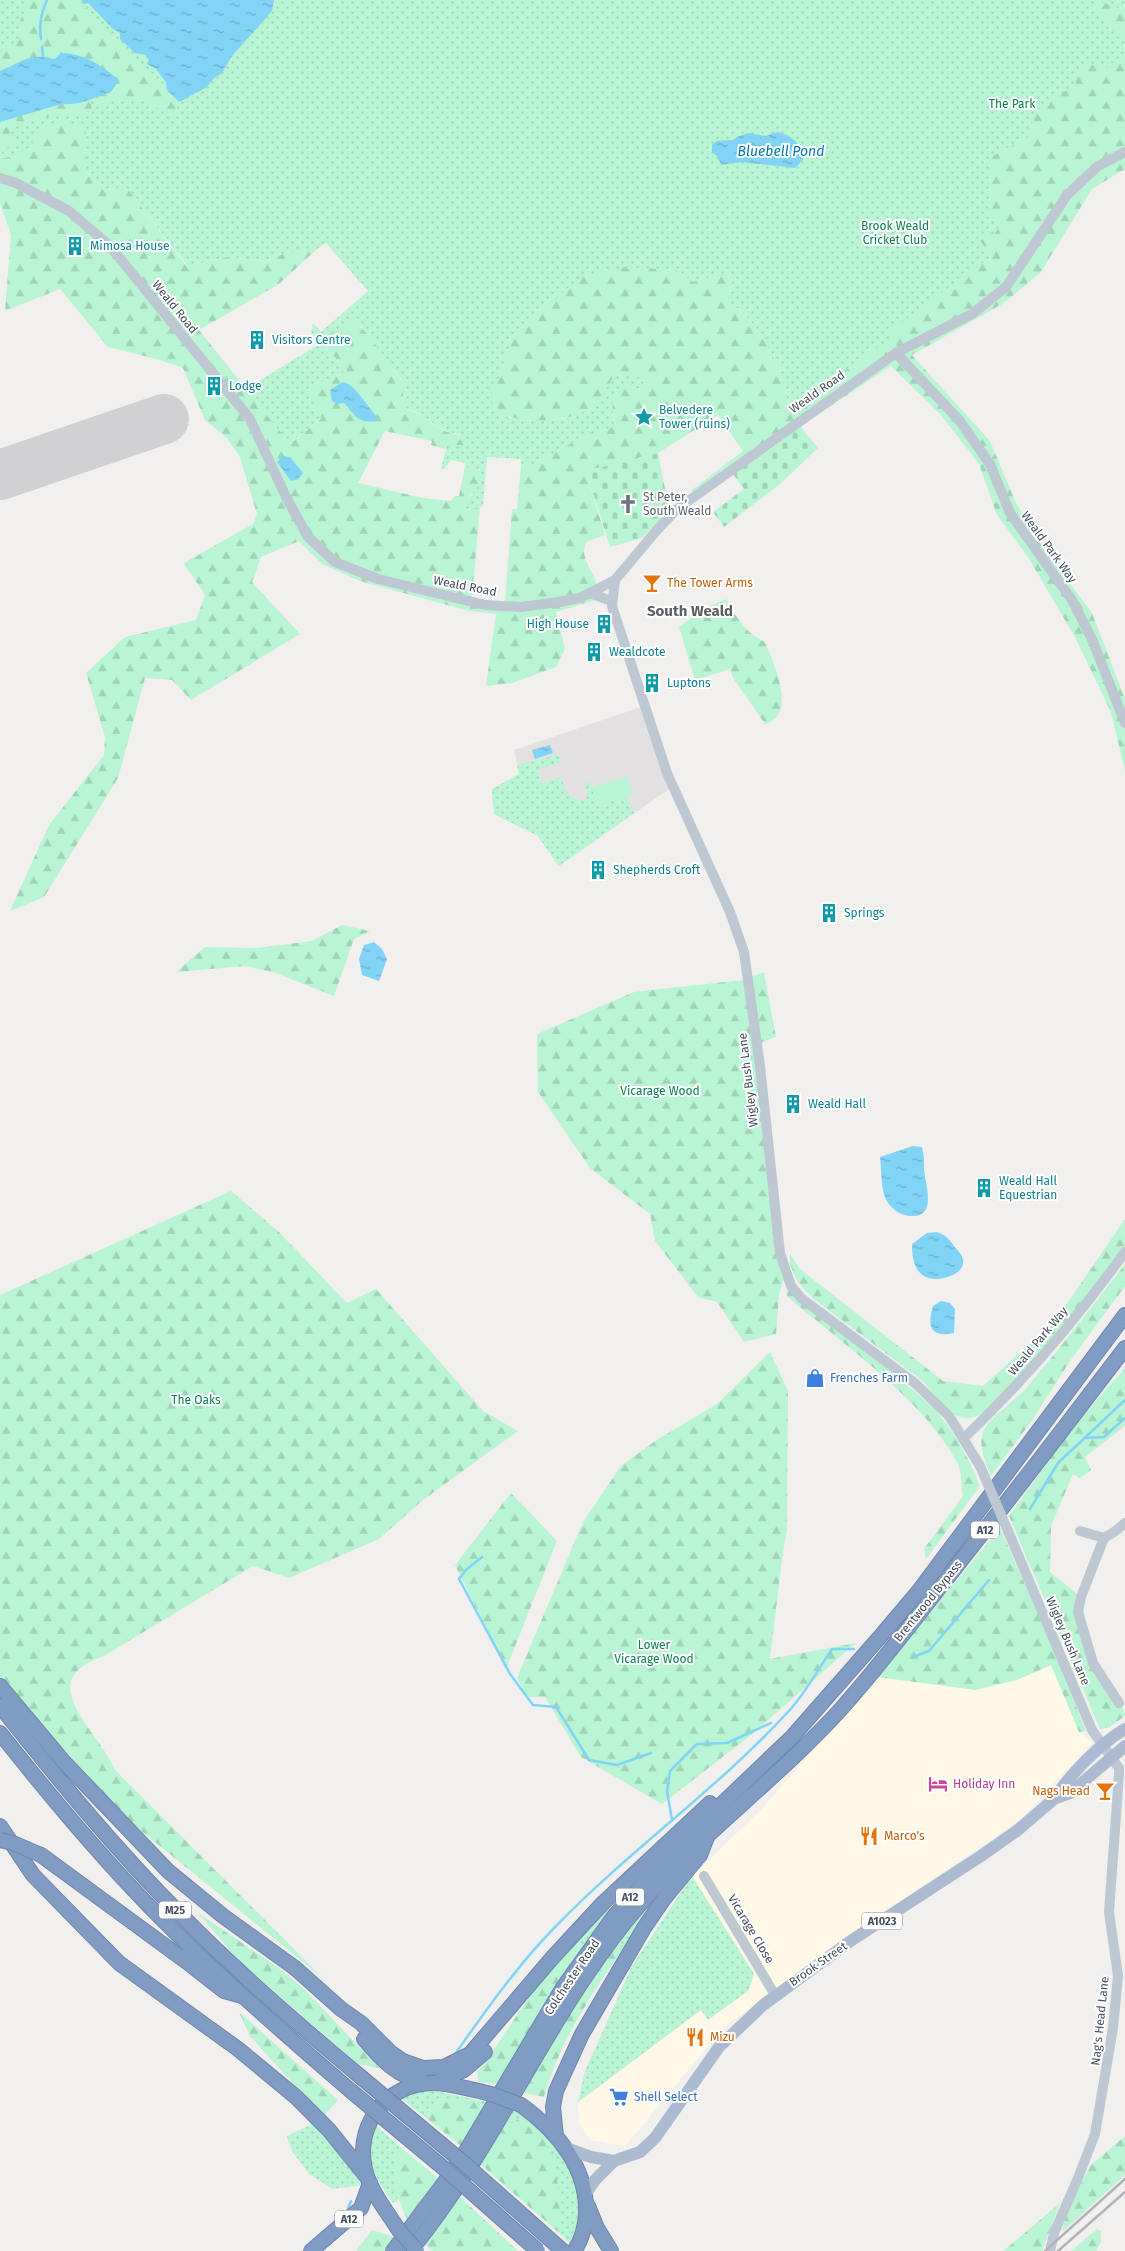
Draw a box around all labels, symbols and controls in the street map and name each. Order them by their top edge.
park label: The Park [989,97,1036,111]
water label: Bluebell Pond [738,143,824,160]
park label: Brook Weald Cricket Club [861,219,929,247]
building icon: Mimosa House [64,235,86,257]
place label: Mimosa House [90,239,170,253]
street label: Weald Road [149,278,201,336]
building icon: Visitors Centre [246,329,268,351]
place label: Visitors Centre [272,333,351,347]
street label: Weald Road [787,368,847,416]
building icon: Lodge [203,375,225,397]
place label: Lodge [229,379,261,393]
place label: Belvedere Tower (ruins) [659,403,730,431]
place icon: Belvedere Tower (ruins) [633,406,655,428]
place label: St Peter, South Weald [643,490,711,518]
church icon: St Peter, South Weald [617,493,639,515]
street label: Weald Park Way [1018,508,1080,586]
bar icon: The Tower Arms [641,572,663,594]
street label: Weald Road [432,573,498,599]
place label: The Tower Arms [667,576,753,590]
district label: South Weald [647,602,733,620]
building icon: High House [593,613,615,635]
place label: High House [527,617,589,631]
building icon: Wealdcote [583,641,605,663]
place label: Wealdcote [609,645,665,659]
building icon: Luptons [641,672,663,694]
place label: Luptons [667,676,711,690]
building icon: Shepherds Croft [587,859,609,881]
place label: Shepherds Croft [613,863,701,877]
building icon: Springs [818,902,840,924]
place label: Springs [844,906,885,920]
street label: Wigley Bush Lane [735,1032,761,1128]
park label: Vicarage Wood [620,1084,700,1098]
building icon: Weald Hall [782,1093,804,1115]
place label: Weald Hall [808,1097,867,1111]
place label: Weald Hall Equestrian [999,1174,1058,1202]
building icon: Weald Hall Equestrian [973,1177,995,1199]
street label: Weald Park Way [1005,1304,1071,1378]
shop icon: Frenches Farm [804,1367,826,1389]
place label: Frenches Farm [830,1371,908,1385]
park label: The Oaks [171,1393,221,1407]
road number: A12 [971,1522,999,1538]
street label: Brentwood Bypass [891,1557,965,1644]
street label: Wigley Bush Lane [1043,1595,1093,1687]
park label: Lower Vicarage Wood [614,1638,694,1666]
hotel icon: Holiday Inn [927,1773,949,1795]
place label: Holiday Inn [953,1777,1015,1791]
bar icon: Nags Head [1094,1780,1116,1802]
place label: Nags Head [1032,1784,1090,1798]
restaurant icon: Marco's [858,1825,880,1847]
place label: Marco's [884,1829,925,1843]
road number: A12 [616,1888,644,1905]
street label: Vicarage Close [725,1892,777,1966]
road number: M25 [159,1902,191,1918]
road number: A1023 [862,1912,902,1930]
street label: Colchester Road [542,1937,602,2017]
street label: Brook Street [786,1939,850,1989]
street label: Nag's Head Lane [1088,1976,1112,2066]
restaurant icon: Mizu [684,2026,706,2048]
place label: Mizu [710,2030,735,2044]
supermarket icon: Shell Select [608,2086,630,2108]
place label: Shell Select [634,2090,698,2104]
road number: A12 [335,2210,363,2228]

